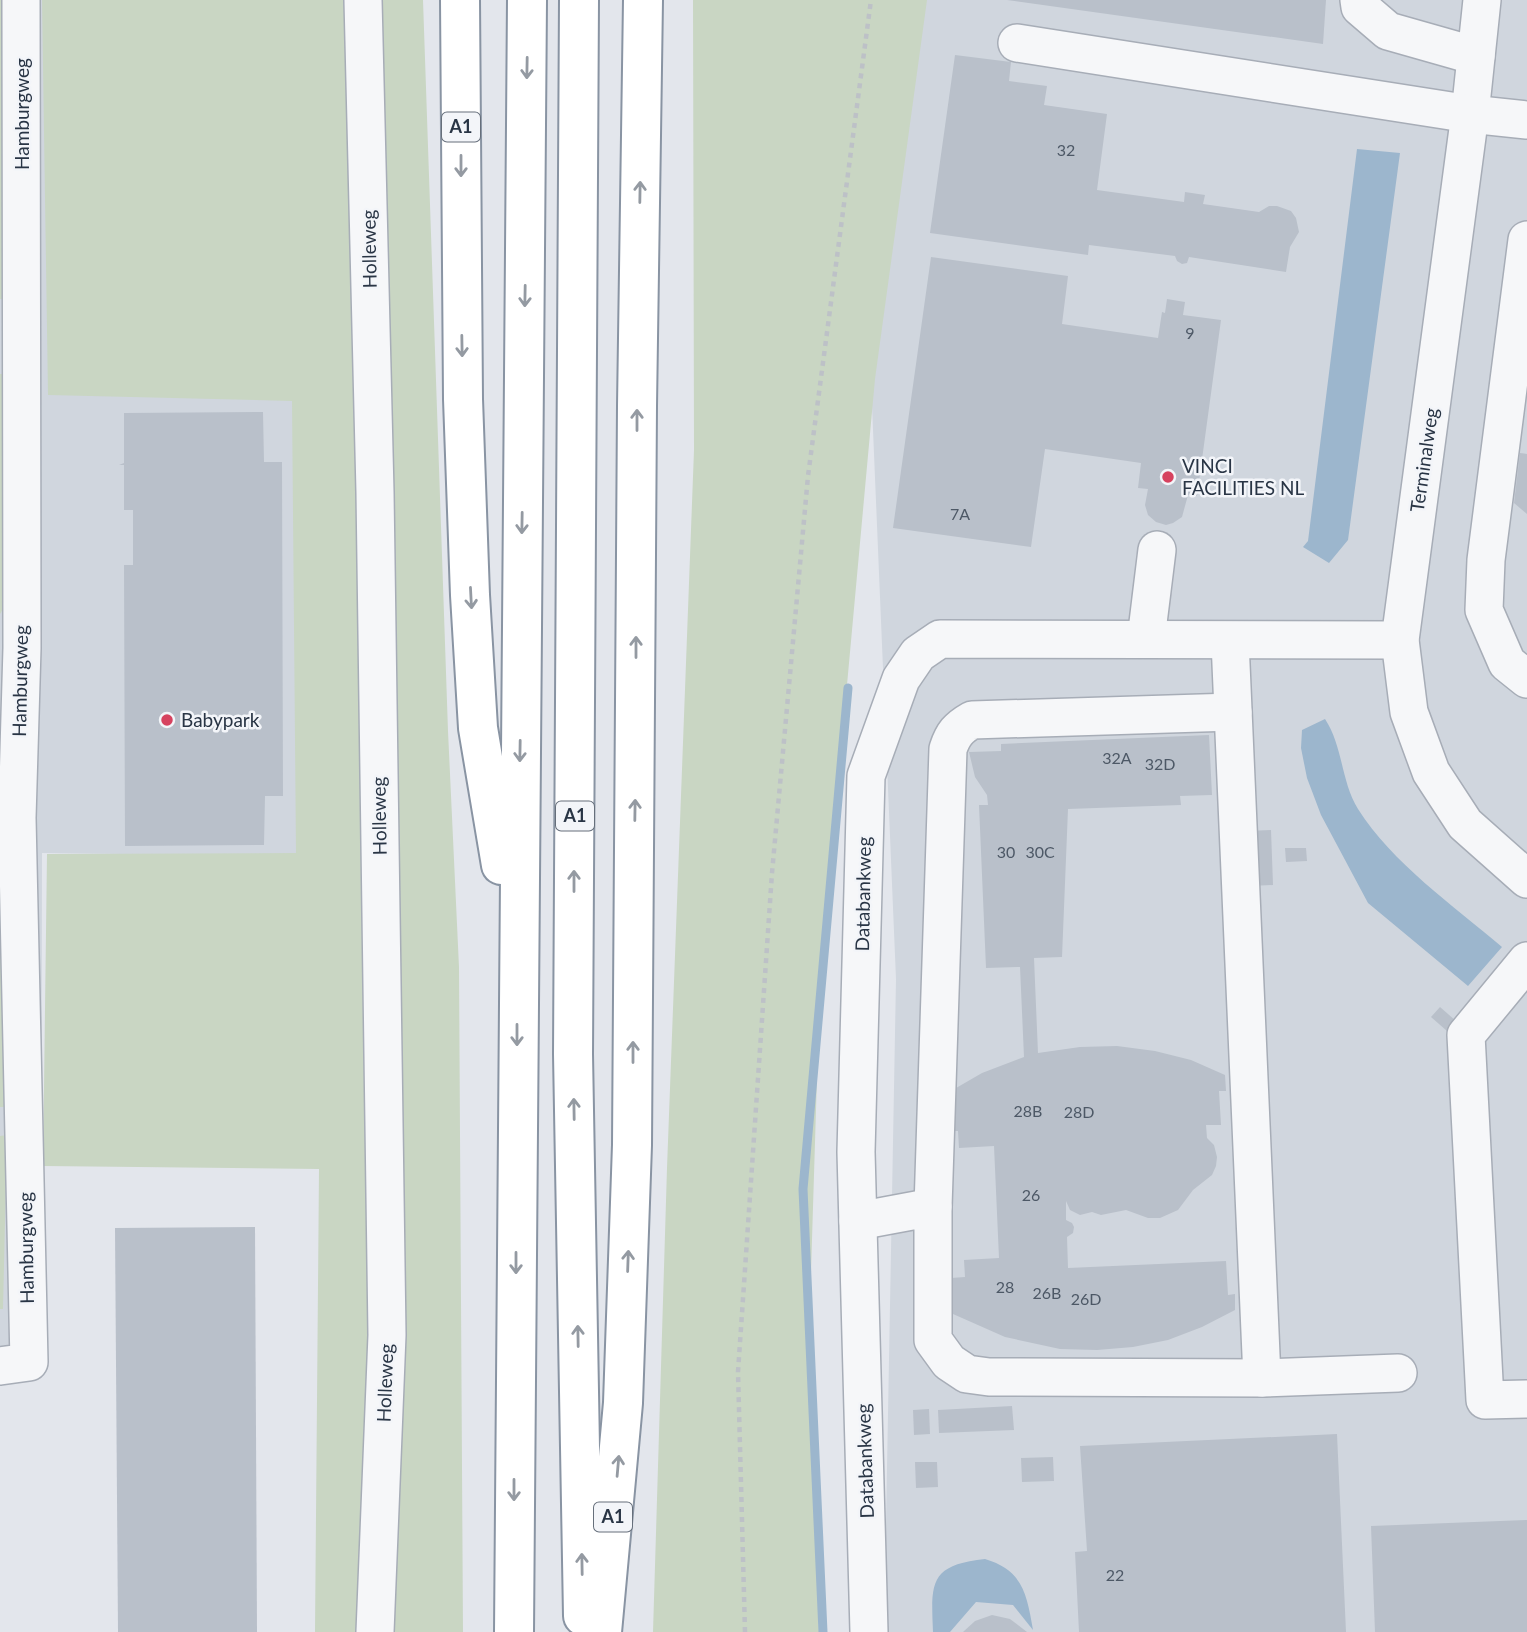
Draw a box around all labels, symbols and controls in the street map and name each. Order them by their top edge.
one-way arrow [520,56,534,79]
street label: Hamburgweg [10,58,33,170]
road number: A1 [442,112,480,142]
house number: 32 [1057,140,1075,159]
one-way arrow [454,154,468,177]
one-way arrow [633,181,647,204]
street label: Holleweg [356,209,381,289]
one-way arrow [518,284,531,307]
house number: 9 [1185,323,1195,342]
one-way arrow [455,334,469,357]
street label: Terminalweg [1405,406,1442,514]
one-way arrow [630,409,644,432]
place label: VINCI FACILITIES NL [1182,454,1304,499]
marker: VINCI FACILITIES NL [1160,469,1176,485]
house number: 7A [950,504,970,523]
one-way arrow [515,511,529,534]
one-way arrow [464,586,477,609]
street label: Hamburgweg [7,625,32,737]
one-way arrow [629,636,643,659]
place label: Babypark [181,708,260,731]
marker: Babypark [159,712,175,728]
one-way arrow [513,739,527,762]
house number: 32A [1102,748,1132,767]
house number: 32D [1145,754,1175,773]
street label: Holleweg [366,776,391,856]
one-way arrow [628,798,642,821]
road number: A1 [556,802,594,830]
street label: Databankweg [850,836,875,952]
house number: 30 [997,842,1015,861]
house number: 30C [1025,842,1055,861]
one-way arrow [567,870,581,893]
one-way arrow [510,1023,524,1046]
one-way arrow [626,1041,640,1064]
one-way arrow [567,1098,581,1121]
house number: 28B [1014,1101,1042,1120]
house number: 28D [1064,1102,1094,1121]
house number: 26 [1022,1185,1040,1204]
street label: Hamburgweg [13,1192,38,1304]
one-way arrow [622,1250,635,1273]
one-way arrow [509,1251,523,1274]
house number: 28 [996,1277,1014,1296]
house number: 26B [1033,1283,1061,1302]
house number: 26D [1071,1289,1101,1308]
one-way arrow [571,1325,585,1348]
street label: Holleweg [372,1343,397,1423]
street label: Databankweg [851,1403,878,1519]
one-way arrow [611,1456,624,1478]
one-way arrow [508,1478,521,1501]
road number: A1 [594,1502,632,1532]
one-way arrow [575,1553,588,1576]
house number: 22 [1106,1565,1124,1584]

